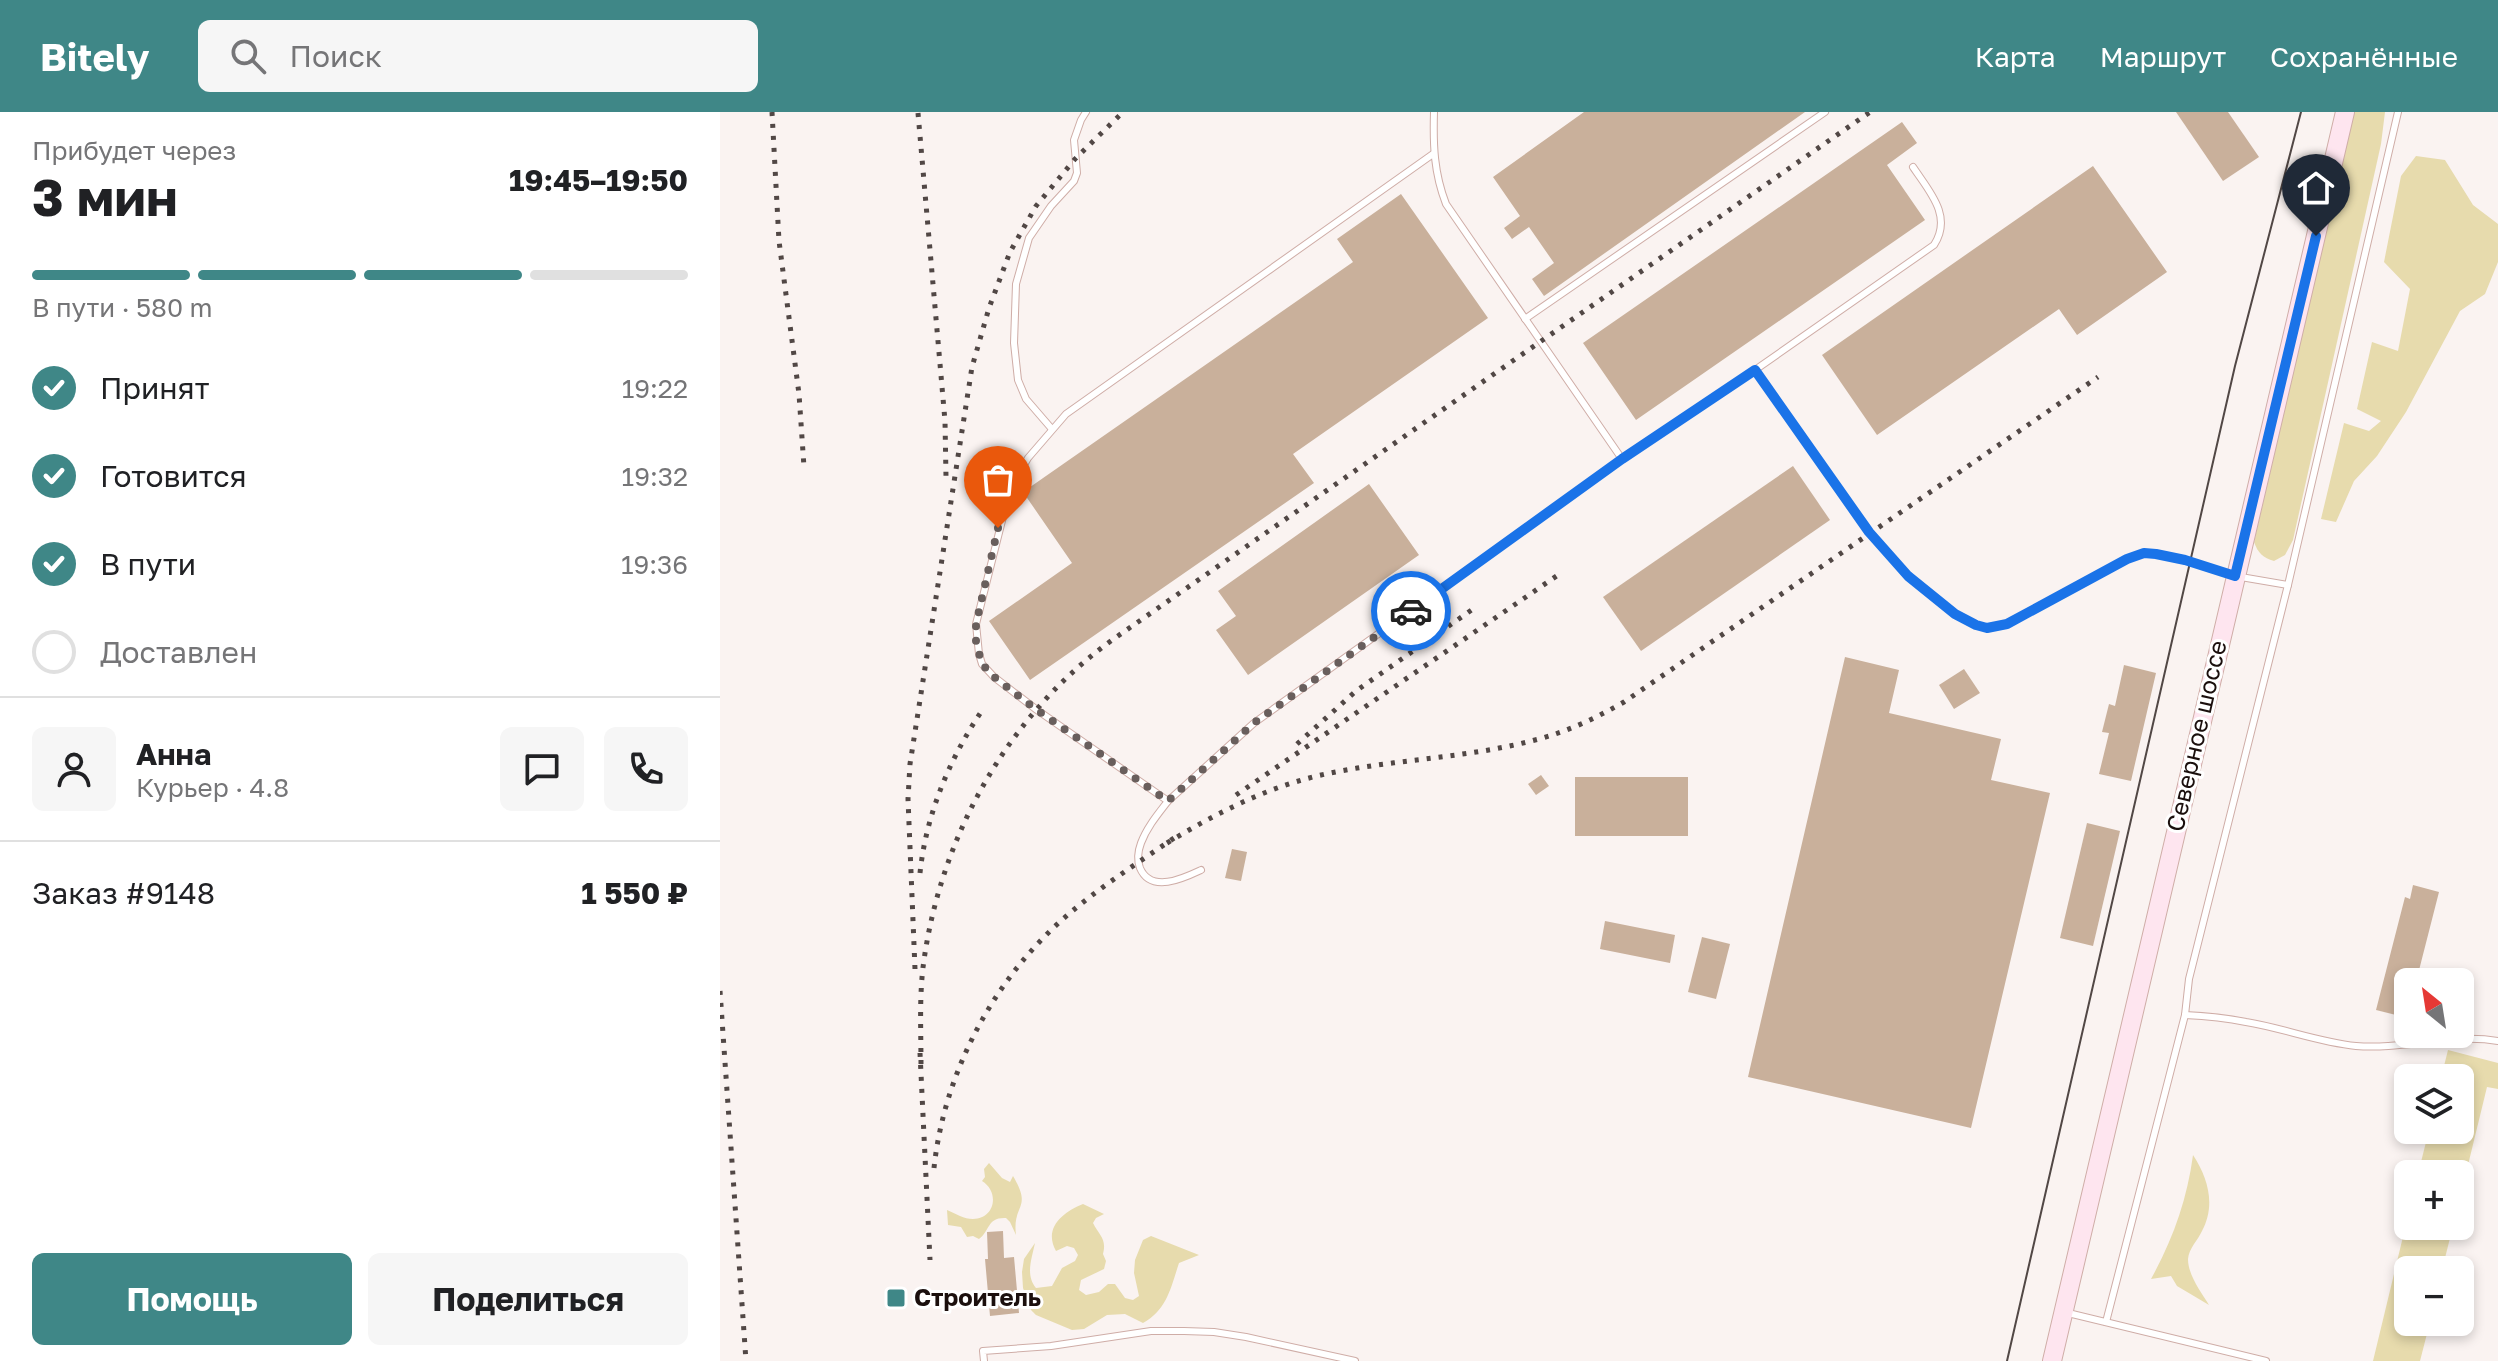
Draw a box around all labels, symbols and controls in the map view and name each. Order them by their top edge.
search box [198,20,758,92]
text: Bitely [40,34,150,79]
icon: search [226,34,270,78]
text: Поиск [290,38,382,74]
text: Карта [1975,40,2056,73]
text: Маршрут [2100,40,2226,73]
text: Сохранённые [2270,40,2458,73]
text: Прибудет через [32,135,236,166]
pin [2282,154,2350,236]
text: 19:45–19:50 [509,162,688,198]
text: 3 мин [32,165,178,227]
icon: home [2294,166,2338,210]
text: В пути · 580 m [32,292,213,323]
icon: check [32,366,76,410]
text: Принят [100,370,209,406]
text: 19:22 [622,373,688,404]
pin [964,446,1032,528]
icon: check [32,454,76,498]
text: Готовится [100,458,247,494]
icon: bag [976,458,1020,502]
text: 19:32 [622,461,688,492]
icon: check [32,542,76,586]
text: В пути [100,546,196,582]
text: 19:36 [621,549,688,580]
courier [1371,571,1451,651]
icon: car [1389,589,1433,633]
text: Доставлен [100,634,257,670]
street label: Северное шоссе [2159,637,2232,834]
button: person [32,727,116,811]
button: chat [500,727,584,811]
button: phone [604,727,688,811]
text: Анна [136,736,211,772]
text: Курьер · 4.8 [136,772,289,803]
text: Заказ #9148 [32,875,215,911]
text: 1 550 ₽ [581,875,688,911]
north arrow [2394,968,2474,1048]
map controls [2394,968,2474,1336]
button: layers [2394,1064,2474,1144]
button: + [2394,1160,2474,1240]
button: Помощь [32,1253,352,1345]
button: Поделиться [368,1253,688,1345]
button: − [2394,1256,2474,1336]
place label: Строитель [914,1282,1041,1311]
marker: Строитель [885,1287,907,1309]

